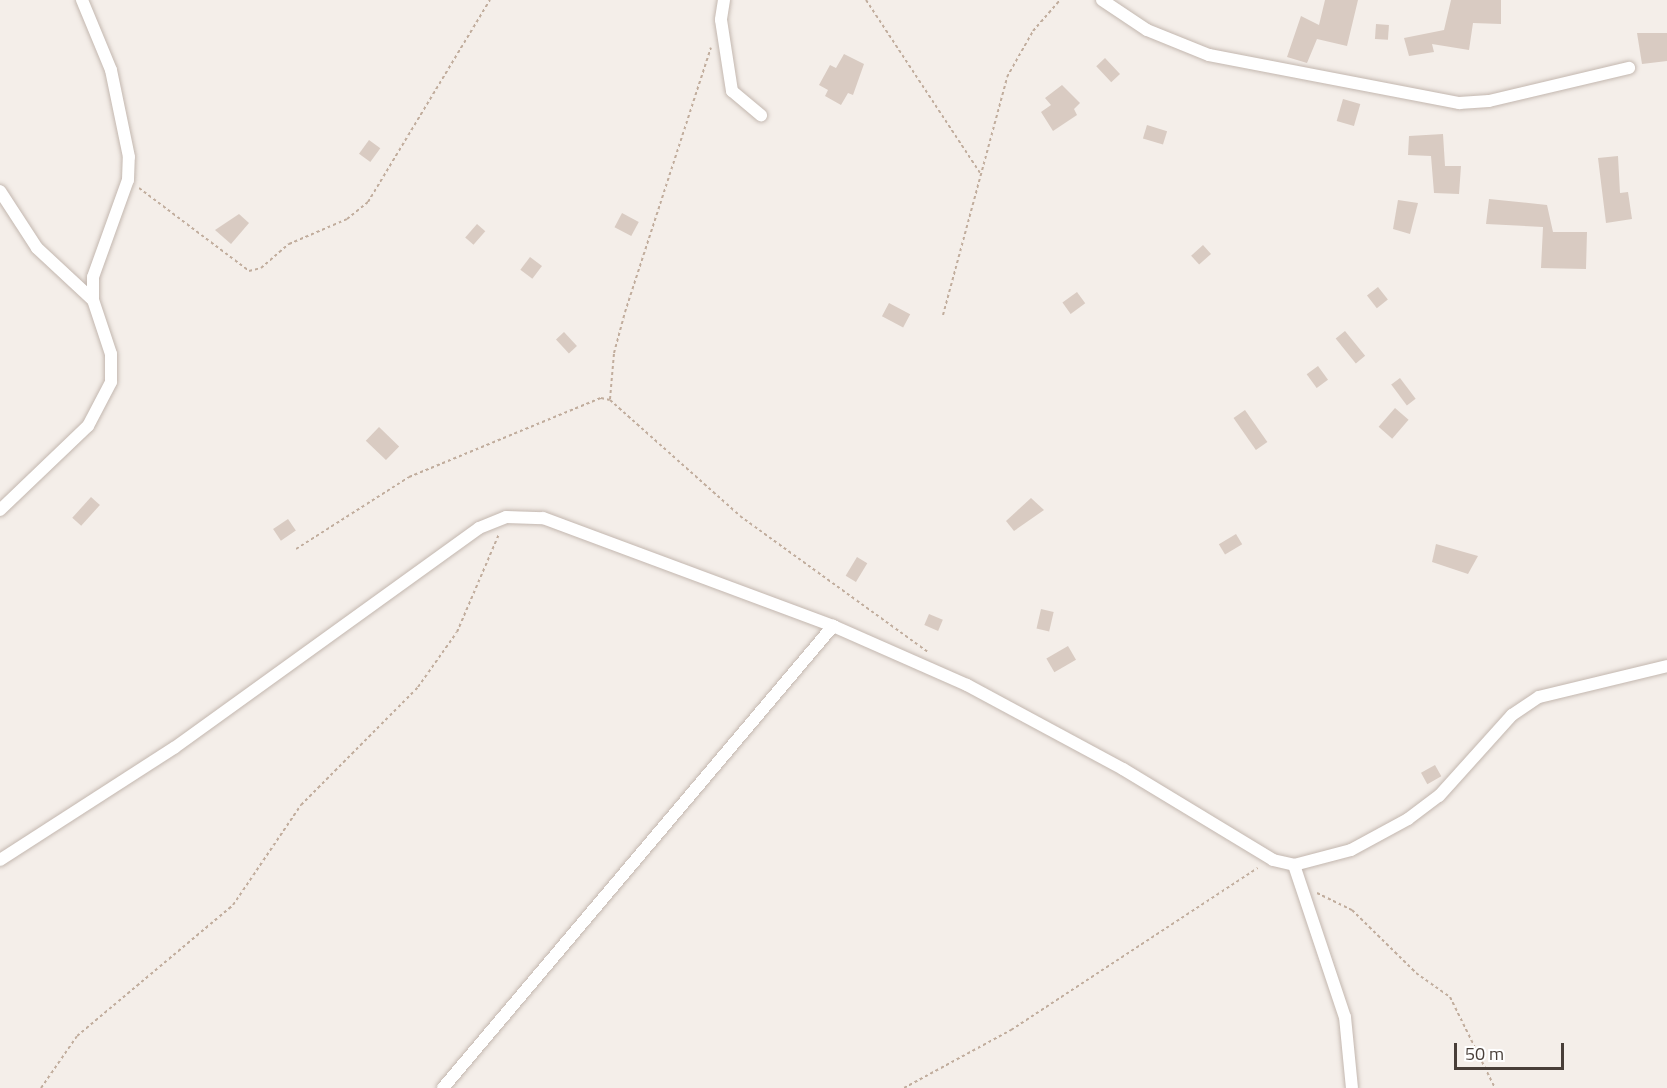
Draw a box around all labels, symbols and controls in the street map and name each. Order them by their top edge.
scale bar [1457,1031,1566,1069]
text: 50 m [1465,1040,1504,1067]

